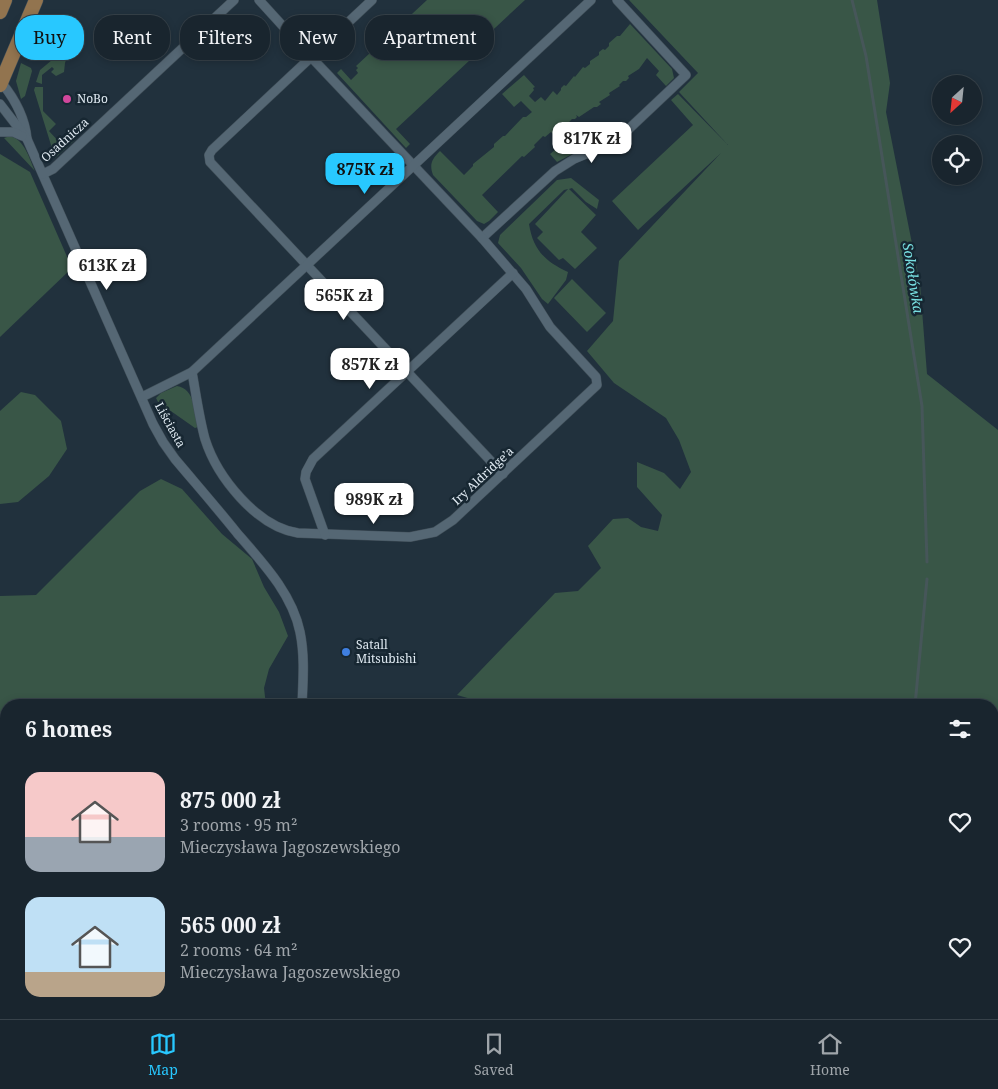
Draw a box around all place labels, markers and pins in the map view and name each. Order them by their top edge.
place label: NoBo [77,90,108,107]
marker: NoBo [61,93,73,105]
pin: 817K zł [546,121,638,164]
pin: 875K zł [319,152,411,195]
pin: 613K zł [61,248,153,291]
pin: 565K zł [298,278,390,321]
pin: 857K zł [324,348,416,390]
pin: 989K zł [328,482,420,525]
place label: Satall Mitsubishi [356,636,417,667]
marker: Satall Mitsubishi [340,646,352,658]

